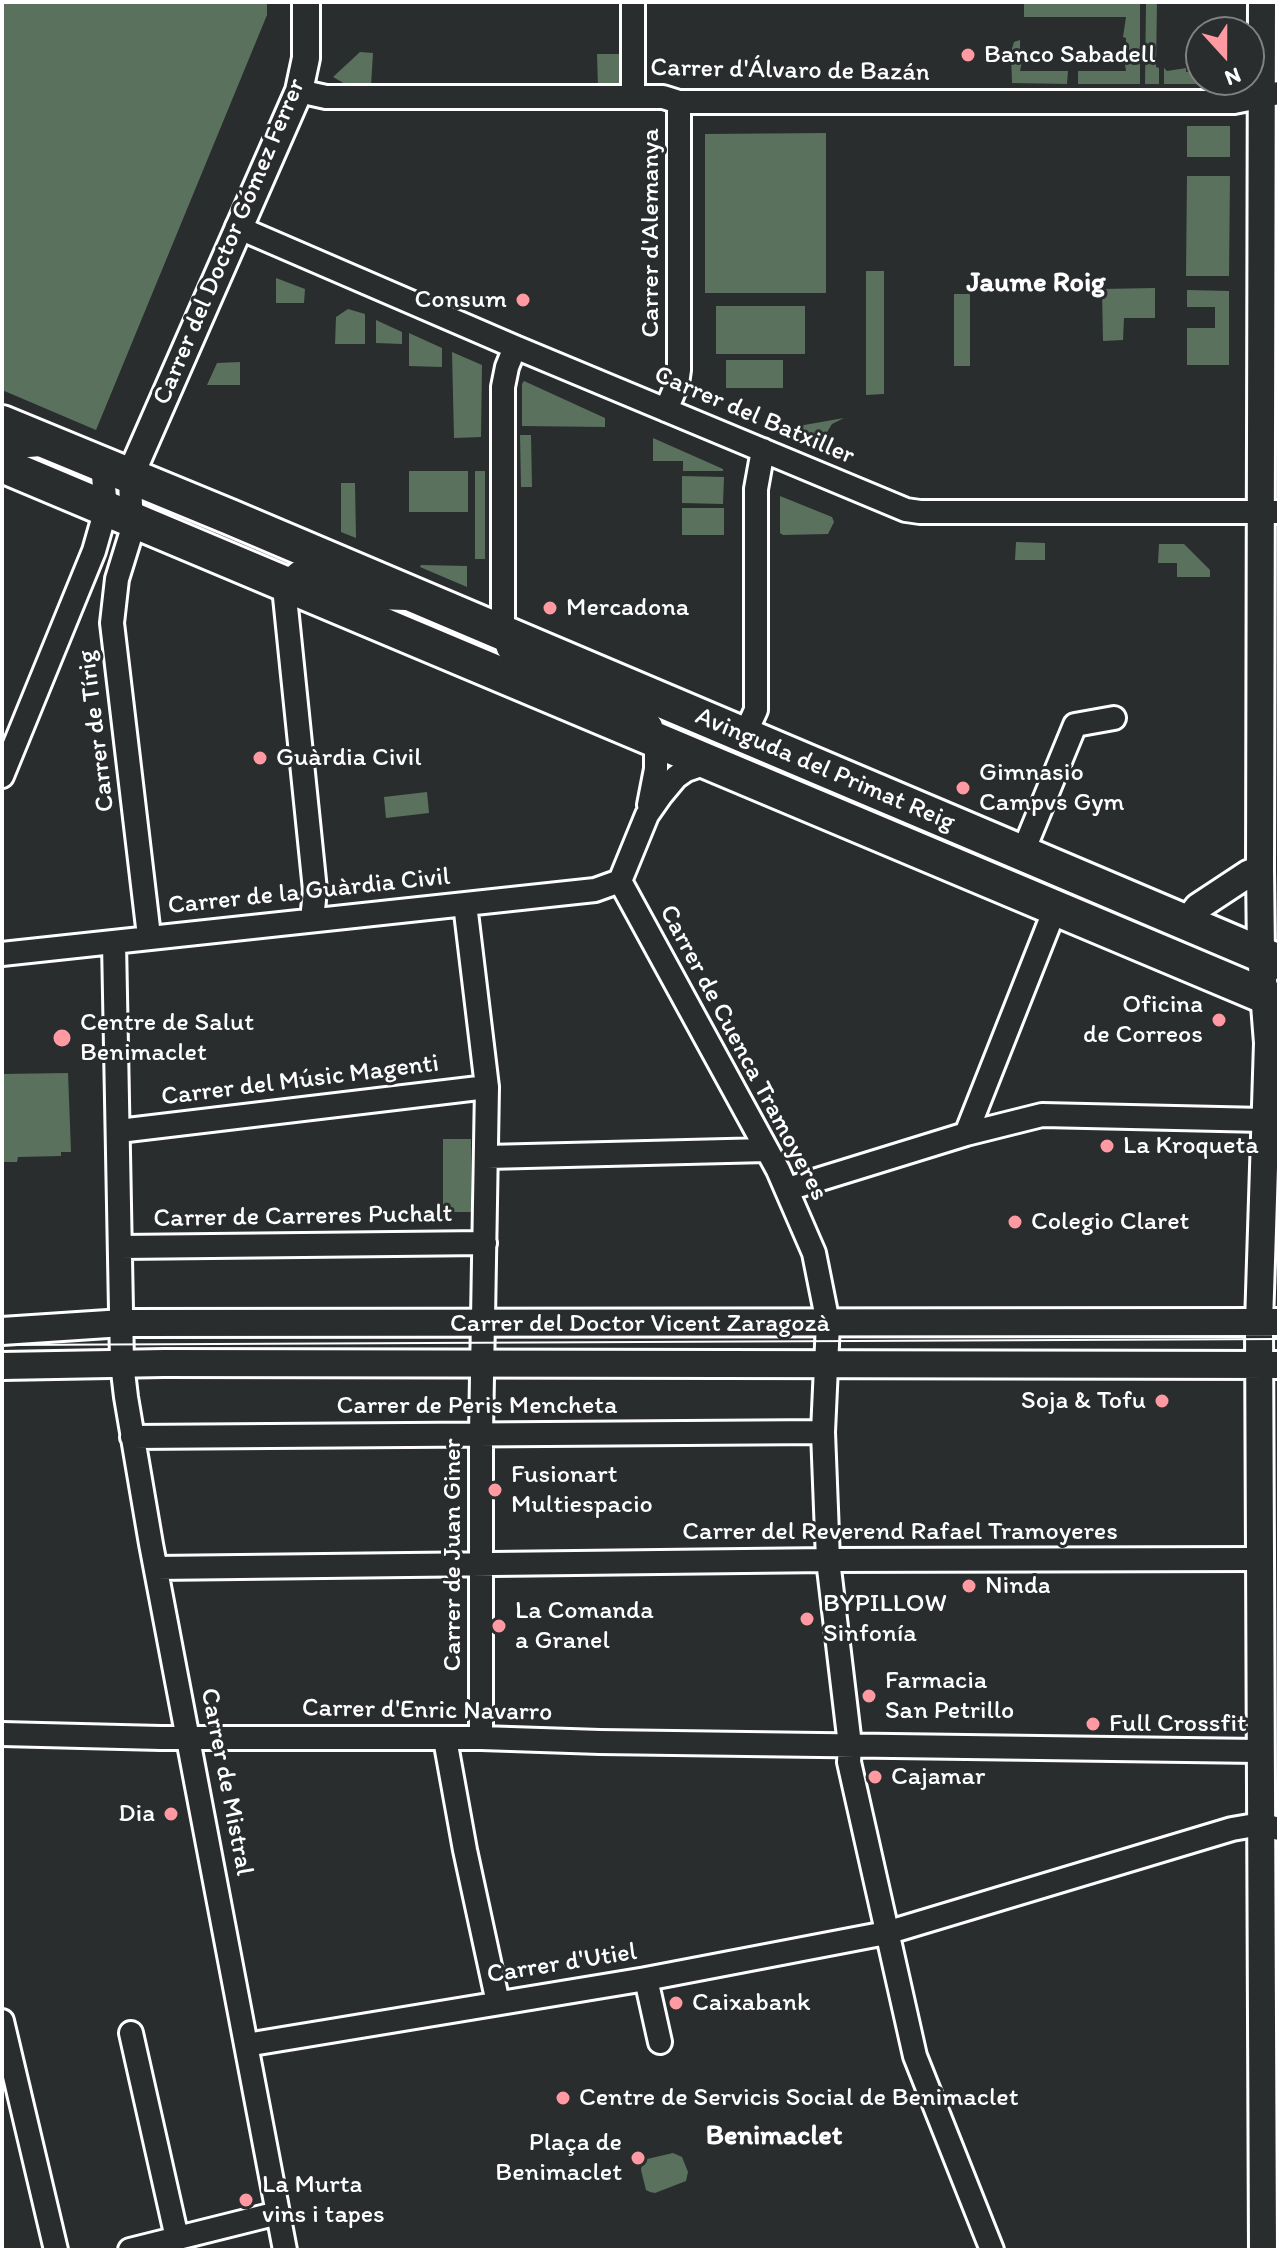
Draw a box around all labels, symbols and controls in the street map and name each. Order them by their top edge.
north arrow [1185,16,1265,96]
place label: Banco Sabadell [984,39,1156,71]
marker: Banco Sabadell [959,46,977,64]
street label: Carrer d'Álvaro de Bazán [650,53,930,89]
text: N [1221,62,1245,92]
street label: Carrer del Doctor Gómez Ferrer [147,74,313,410]
street label: Carrer d'Alemanya [635,128,667,338]
district label: Jaume Roig [967,267,1105,301]
place label: Consum [415,284,507,316]
marker: Consum [514,291,532,309]
street label: Carrer del Batxiller [649,360,859,472]
place label: Mercadona [566,592,689,624]
marker: Mercadona [541,599,559,617]
street label: Carrer de Tírig [72,648,122,814]
street label: Avinguda del Primat Reig [690,701,960,839]
place label: Guàrdia Civil [276,742,422,774]
marker: Guàrdia Civil [251,749,269,767]
place label: Gimnasio Campvs Gym [979,757,1124,818]
marker: Gimnasio Campvs Gym [954,779,972,797]
street label: Carrer de la Guàrdia Civil [166,862,452,922]
street label: Carrer de Cuenca Tramoyeres [652,900,834,1206]
place label: Oficina de Correos [1083,989,1203,1050]
place label: Centre de Salut Benimaclet [80,1007,254,1068]
marker: Oficina de Correos [1210,1011,1228,1029]
marker: Centre de Salut Benimaclet [51,1027,73,1049]
street label: Carrer del Músic Magenti [159,1048,441,1114]
place label: La Kroqueta [1123,1130,1259,1162]
marker: La Kroqueta [1098,1137,1116,1155]
street label: Carrer de Carreres Puchalt [153,1199,453,1235]
place label: Colegio Claret [1031,1206,1189,1238]
marker: Colegio Claret [1006,1213,1024,1231]
street label: Carrer del Doctor Vicent Zaragozà [450,1308,830,1340]
place label: Soja & Tofu [1021,1385,1146,1417]
street label: Carrer de Peris Mencheta [336,1390,618,1422]
marker: Soja & Tofu [1153,1392,1171,1410]
street label: Carrer de Juan Giner [437,1438,469,1672]
place label: Fusionart Multiespacio [511,1459,653,1520]
marker: Fusionart Multiespacio [486,1481,504,1499]
street label: Carrer del Reverend Rafael Tramoyeres [682,1516,1118,1548]
place label: Ninda [985,1570,1051,1602]
marker: Ninda [960,1577,978,1595]
place label: BYPILLOW Sinfonía [823,1588,947,1650]
place label: La Comanda a Granel [515,1595,654,1656]
marker: BYPILLOW Sinfonía [798,1610,816,1628]
marker: La Comanda a Granel [490,1617,508,1635]
place label: Farmacia San Petrillo [885,1665,1014,1726]
street label: Carrer de Mistral [193,1686,259,1878]
marker: Farmacia San Petrillo [860,1687,878,1705]
street label: Carrer d'Enric Navarro [302,1693,552,1729]
place label: Full Crossfit [1109,1708,1247,1740]
marker: Full Crossfit [1084,1715,1102,1733]
place label: Cajamar [891,1761,985,1793]
marker: Cajamar [866,1768,884,1786]
place label: Dia [118,1798,155,1830]
marker: Dia [162,1805,180,1823]
street label: Carrer d'Utiel [485,1937,639,1991]
place label: Caixabank [692,1987,811,2019]
marker: Caixabank [667,1994,685,2012]
place label: Centre de Servicis Social de Benimaclet [579,2082,1018,2114]
marker: Centre de Servicis Social de Benimaclet [554,2089,572,2107]
district label: Benimaclet [706,2120,842,2154]
place label: Plaça de Benimaclet [495,2127,622,2188]
marker: Plaça de Benimaclet [629,2149,647,2167]
place label: La Murta vins i tapes [262,2169,385,2230]
marker: La Murta vins i tapes [237,2191,255,2209]

